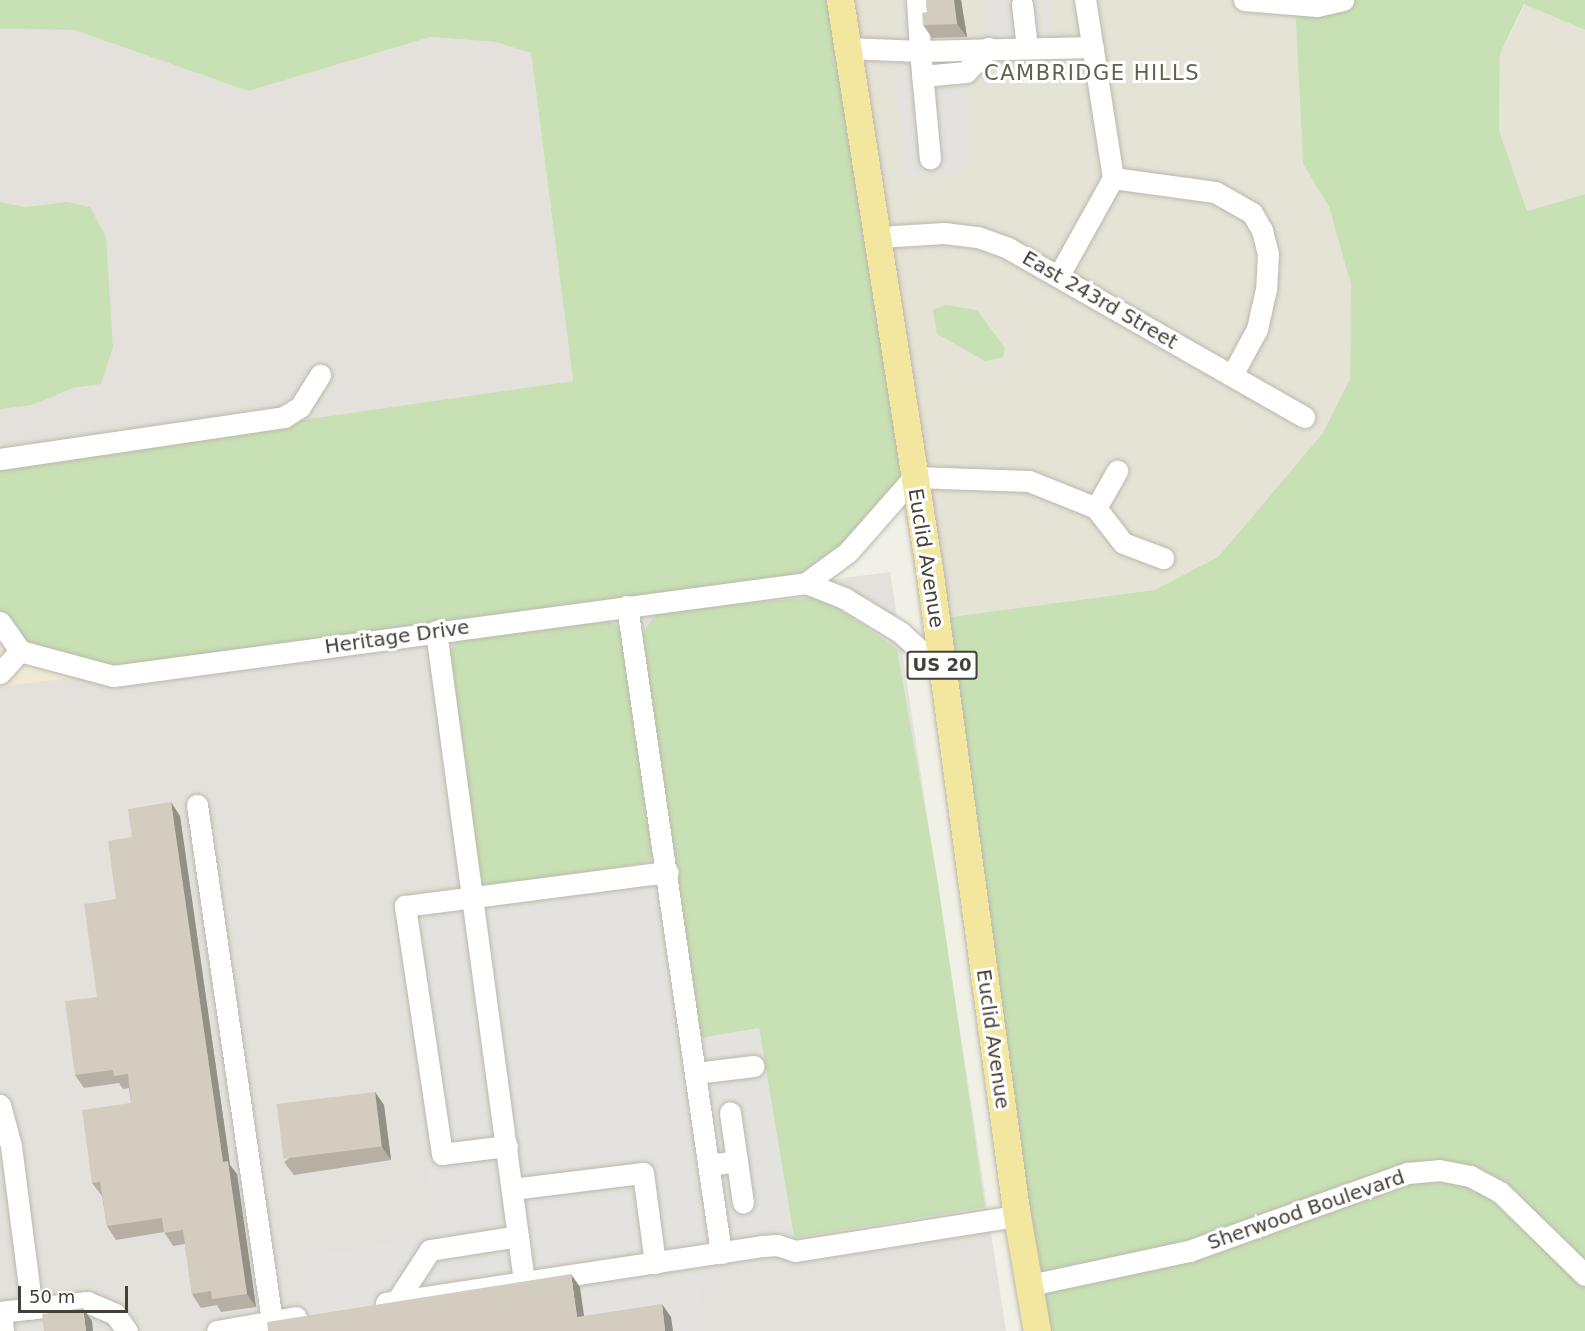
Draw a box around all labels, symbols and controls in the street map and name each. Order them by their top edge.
district label: CAMBRIDGE HILLS [984,60,1200,86]
street label: East 243rd Street [1018,246,1182,354]
street label: Euclid Avenue [903,487,949,629]
street label: Heritage Drive [323,615,471,659]
road number: US 20 [906,650,978,680]
street label: Euclid Avenue [971,968,1015,1110]
street label: Sherwood Boulevard [1204,1165,1408,1255]
scale bar [21,1274,130,1312]
text: 50 m [29,1286,75,1307]

